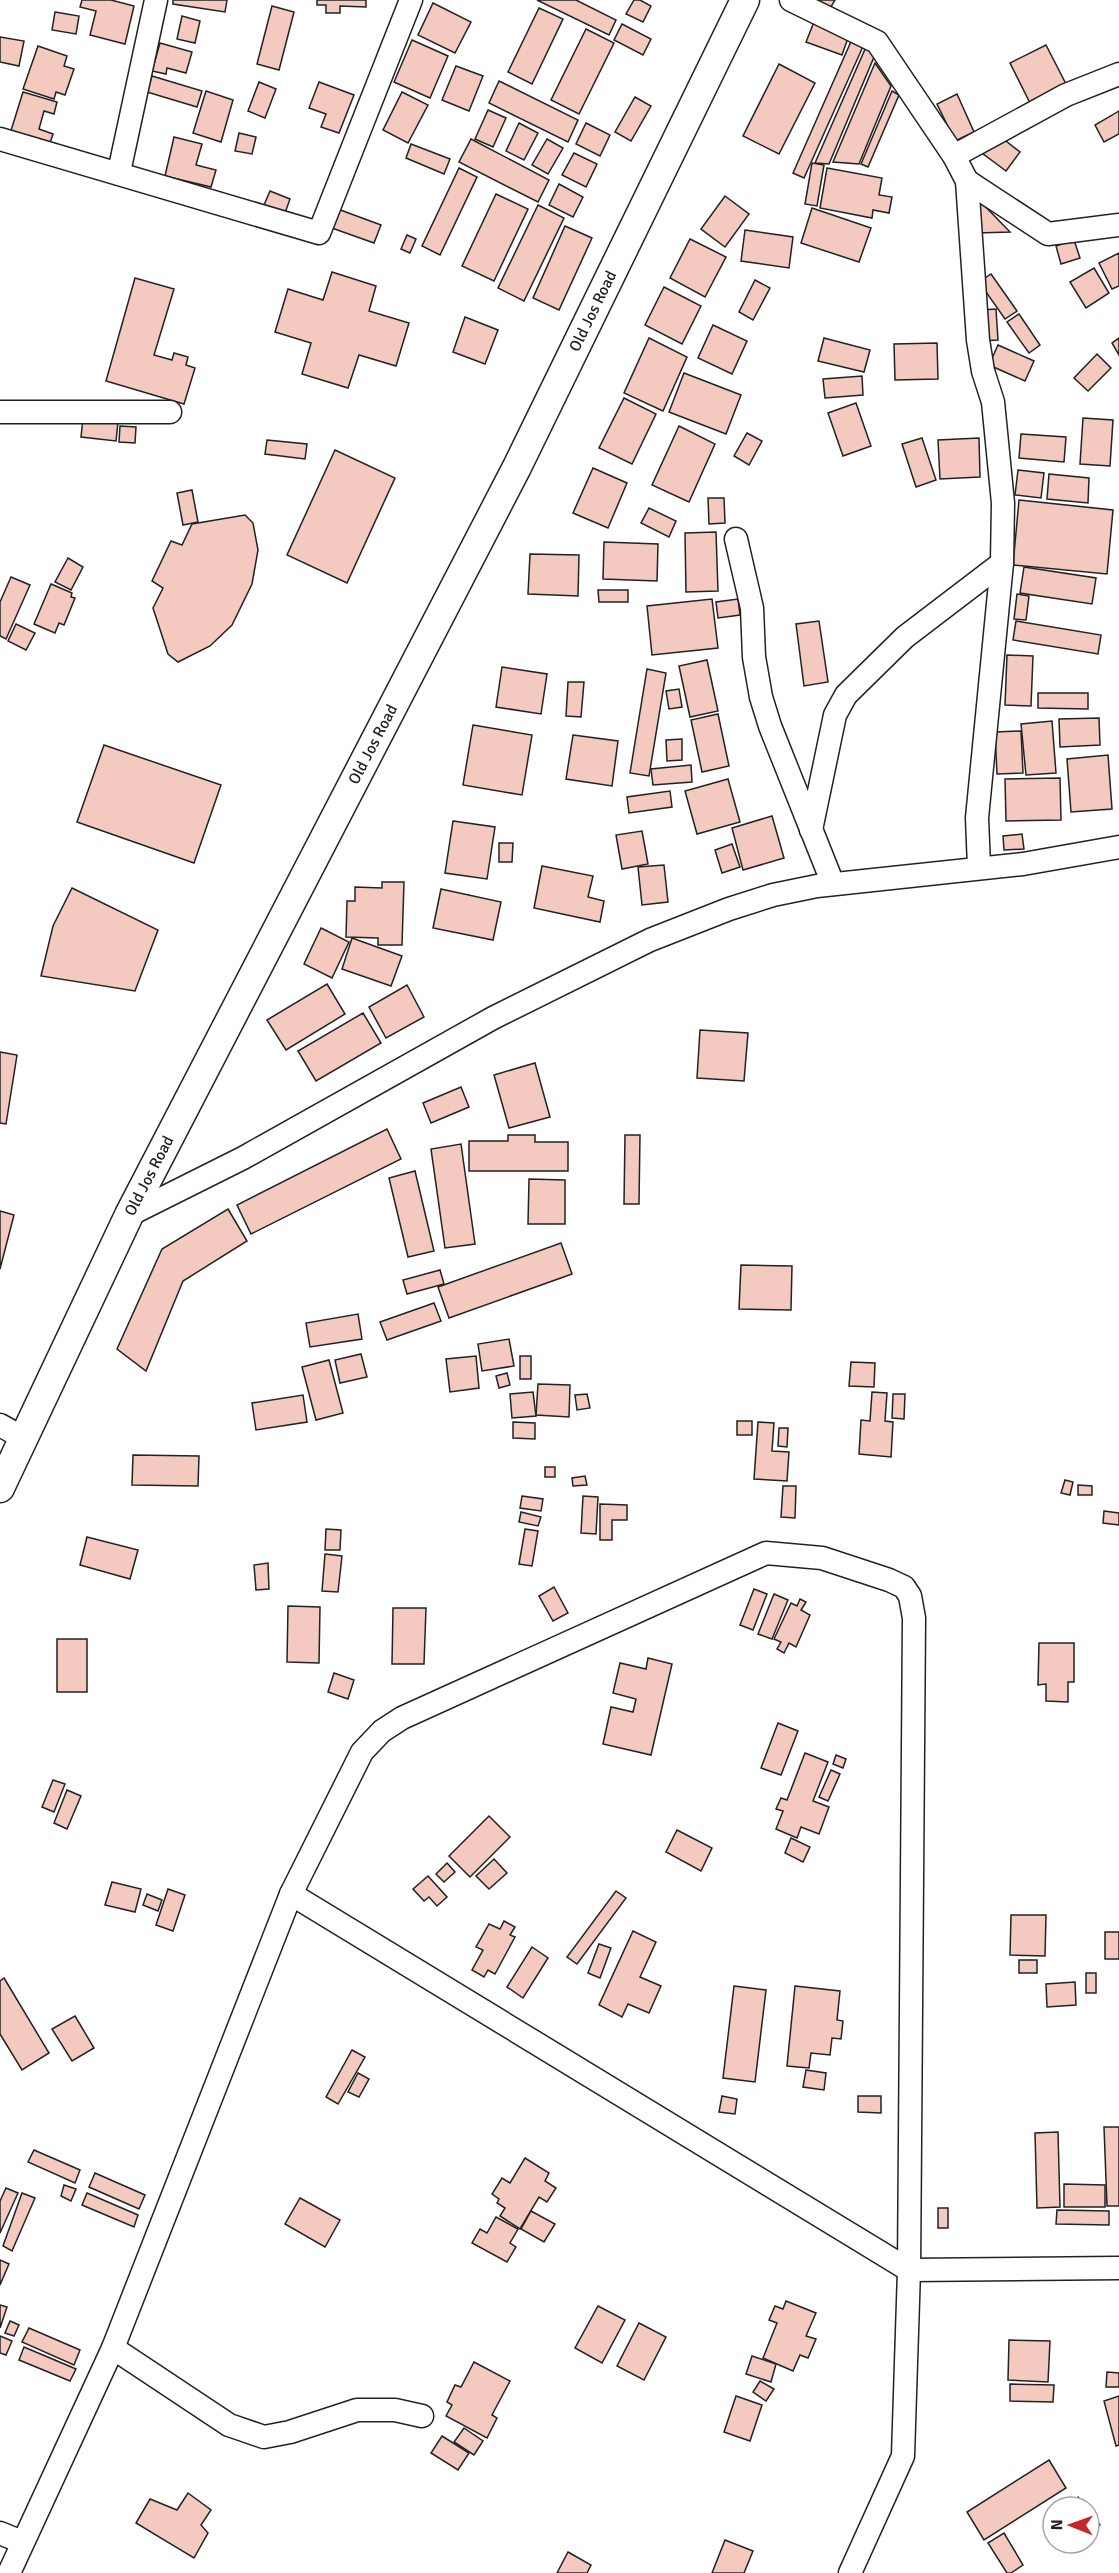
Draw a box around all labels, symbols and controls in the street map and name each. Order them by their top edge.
street label: Old Jos Road [565,267,621,355]
street label: Old Jos Road [344,701,402,788]
street label: Old Jos Road [120,1132,178,1219]
north arrow [1041,2495,1101,2555]
text: N [1047,2519,1067,2530]

